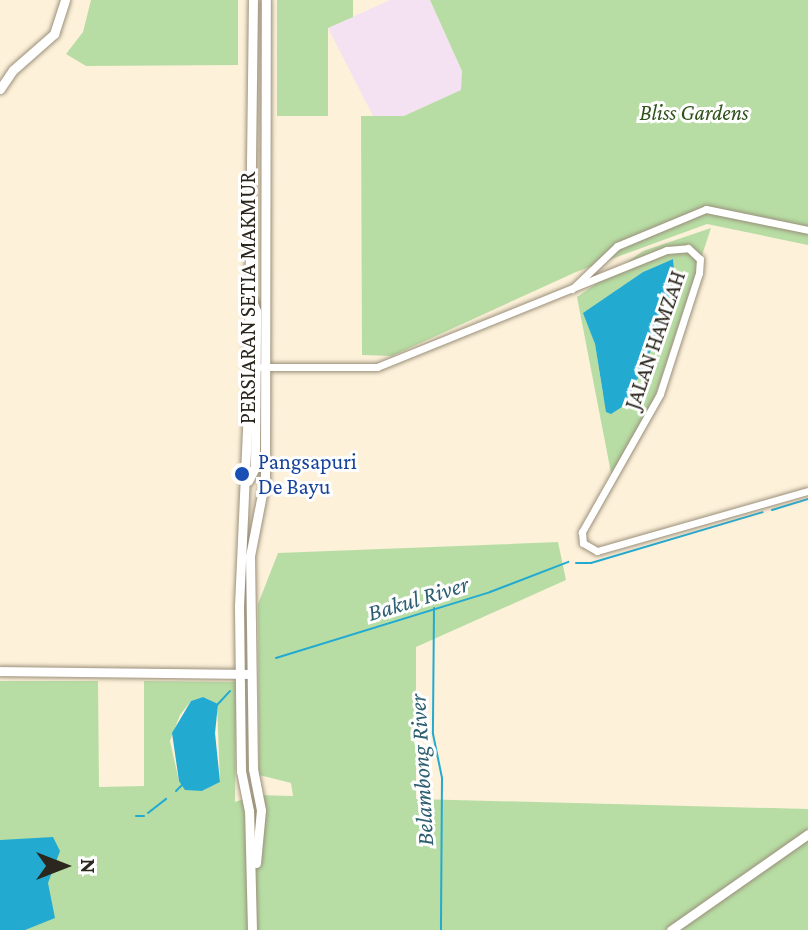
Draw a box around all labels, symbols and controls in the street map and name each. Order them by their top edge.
park label: Bliss Gardens [639,100,749,126]
street label: PERSIARAN SETIA MAKMUR [235,172,261,424]
street label: JALAN HAMZAH [619,267,691,413]
place label: Pangsapuri De Bayu [258,448,357,500]
marker: Pangsapuri De Bayu [233,465,251,483]
water label: Bakul River [364,569,472,627]
water label: Belambong River [403,693,439,847]
north arrow [24,826,104,906]
text: N [76,859,101,874]

